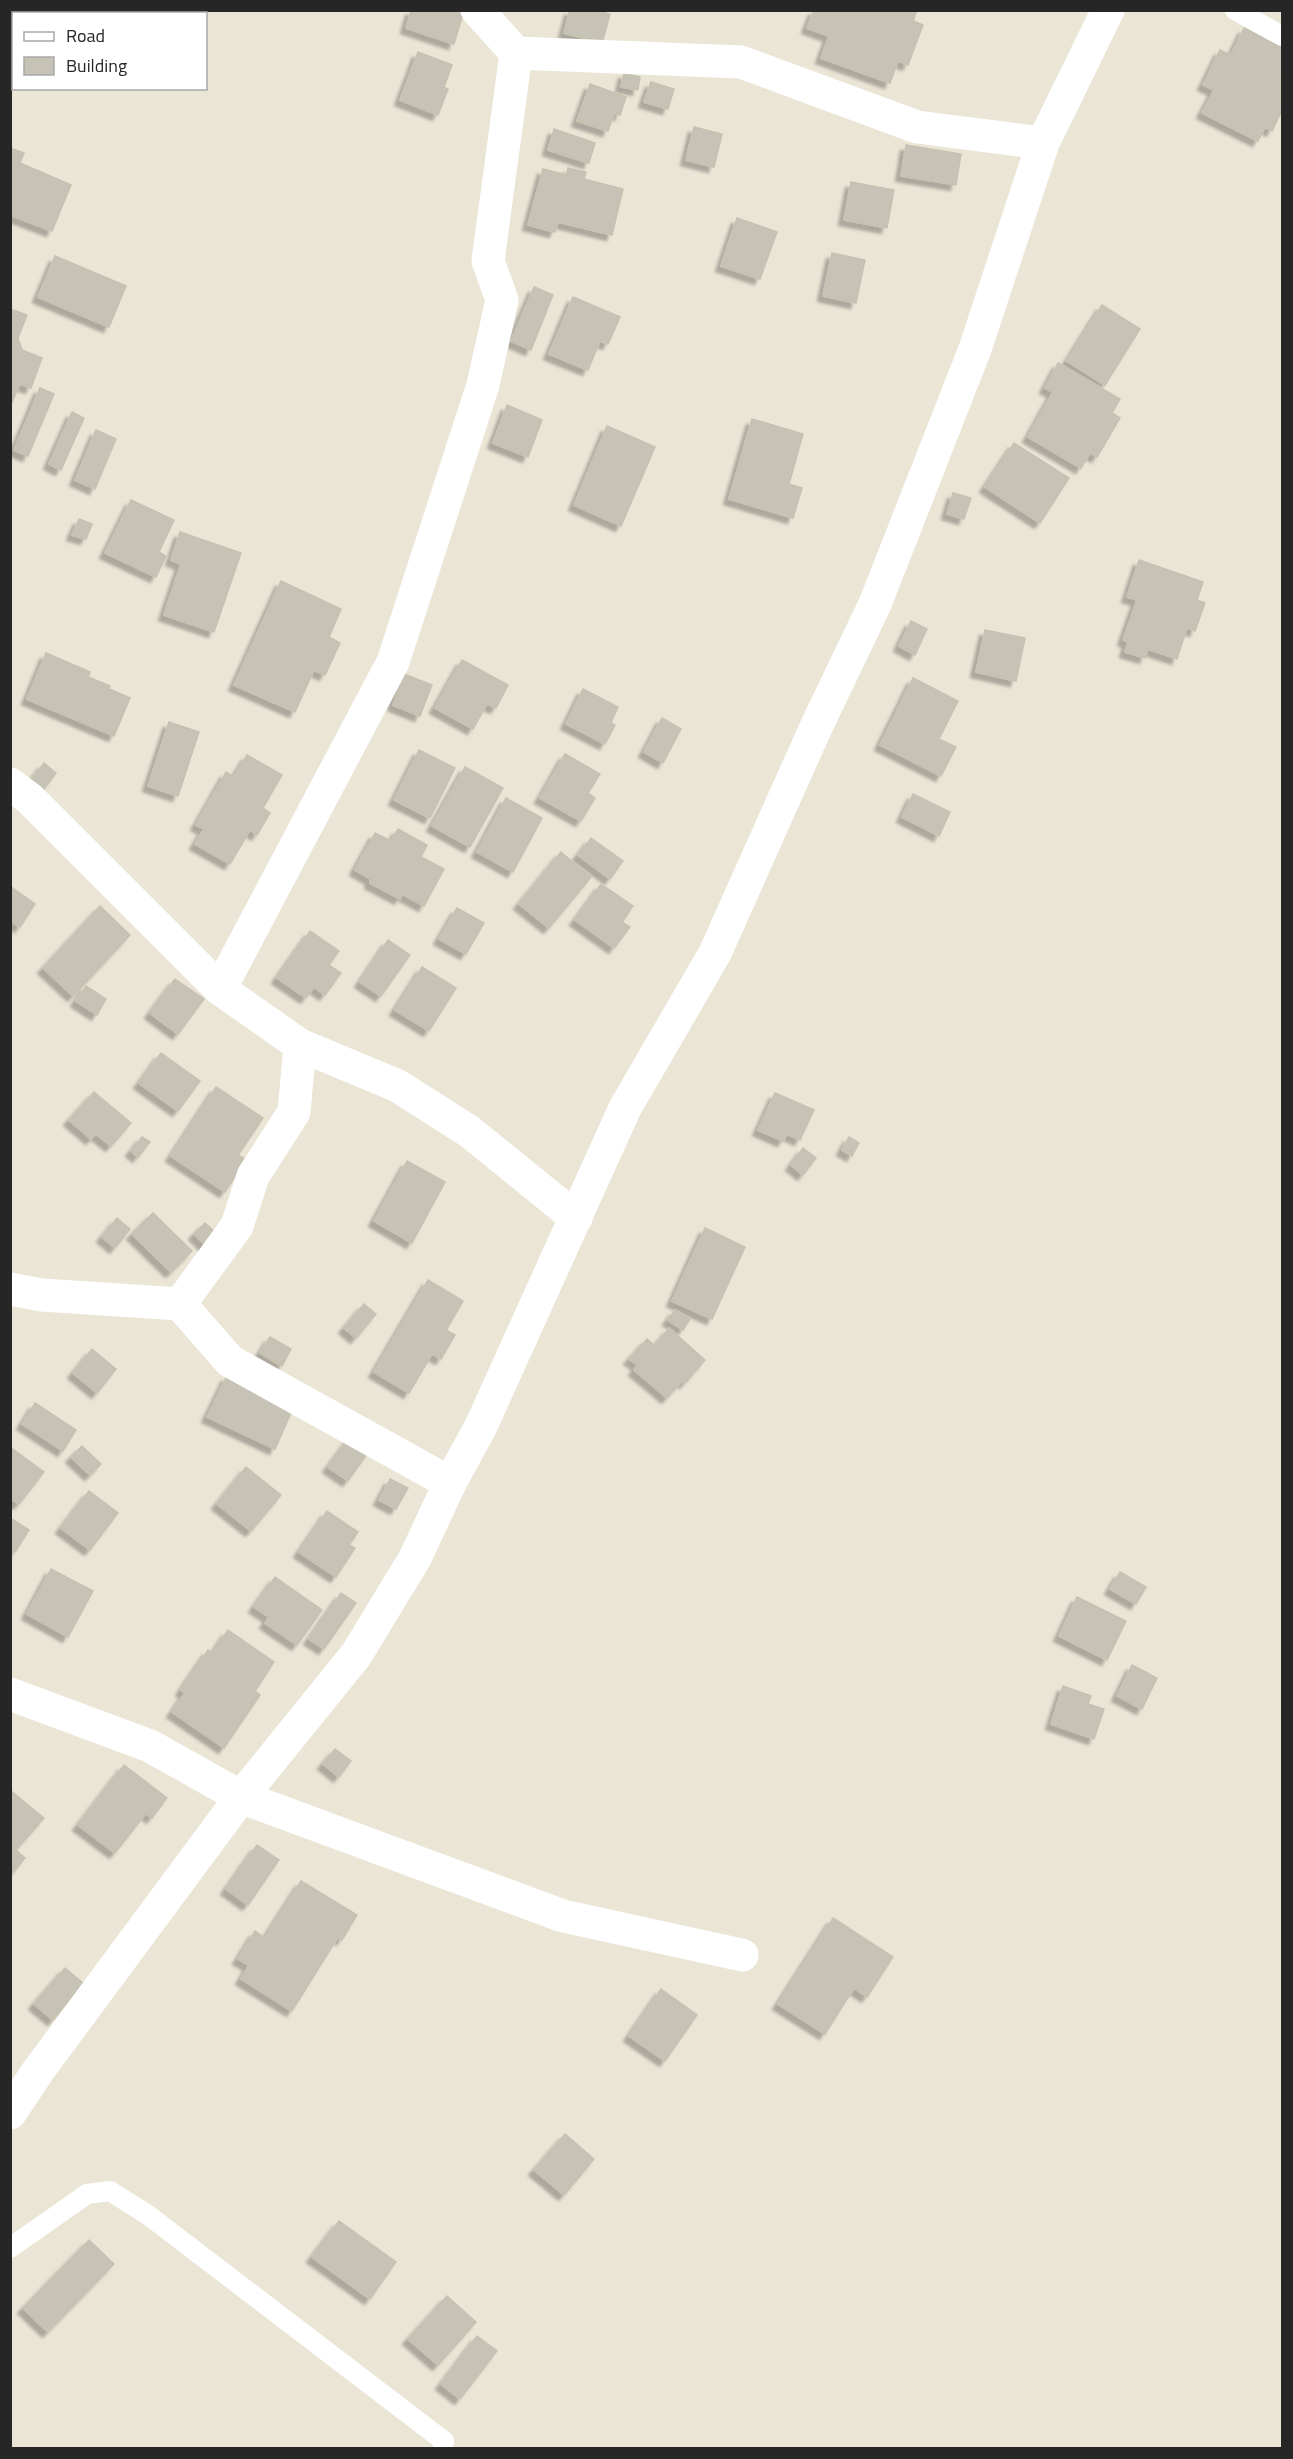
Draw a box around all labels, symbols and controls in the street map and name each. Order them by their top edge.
legend [12,12,207,90]
text: Road [66,22,105,49]
text: Building [66,52,127,79]

